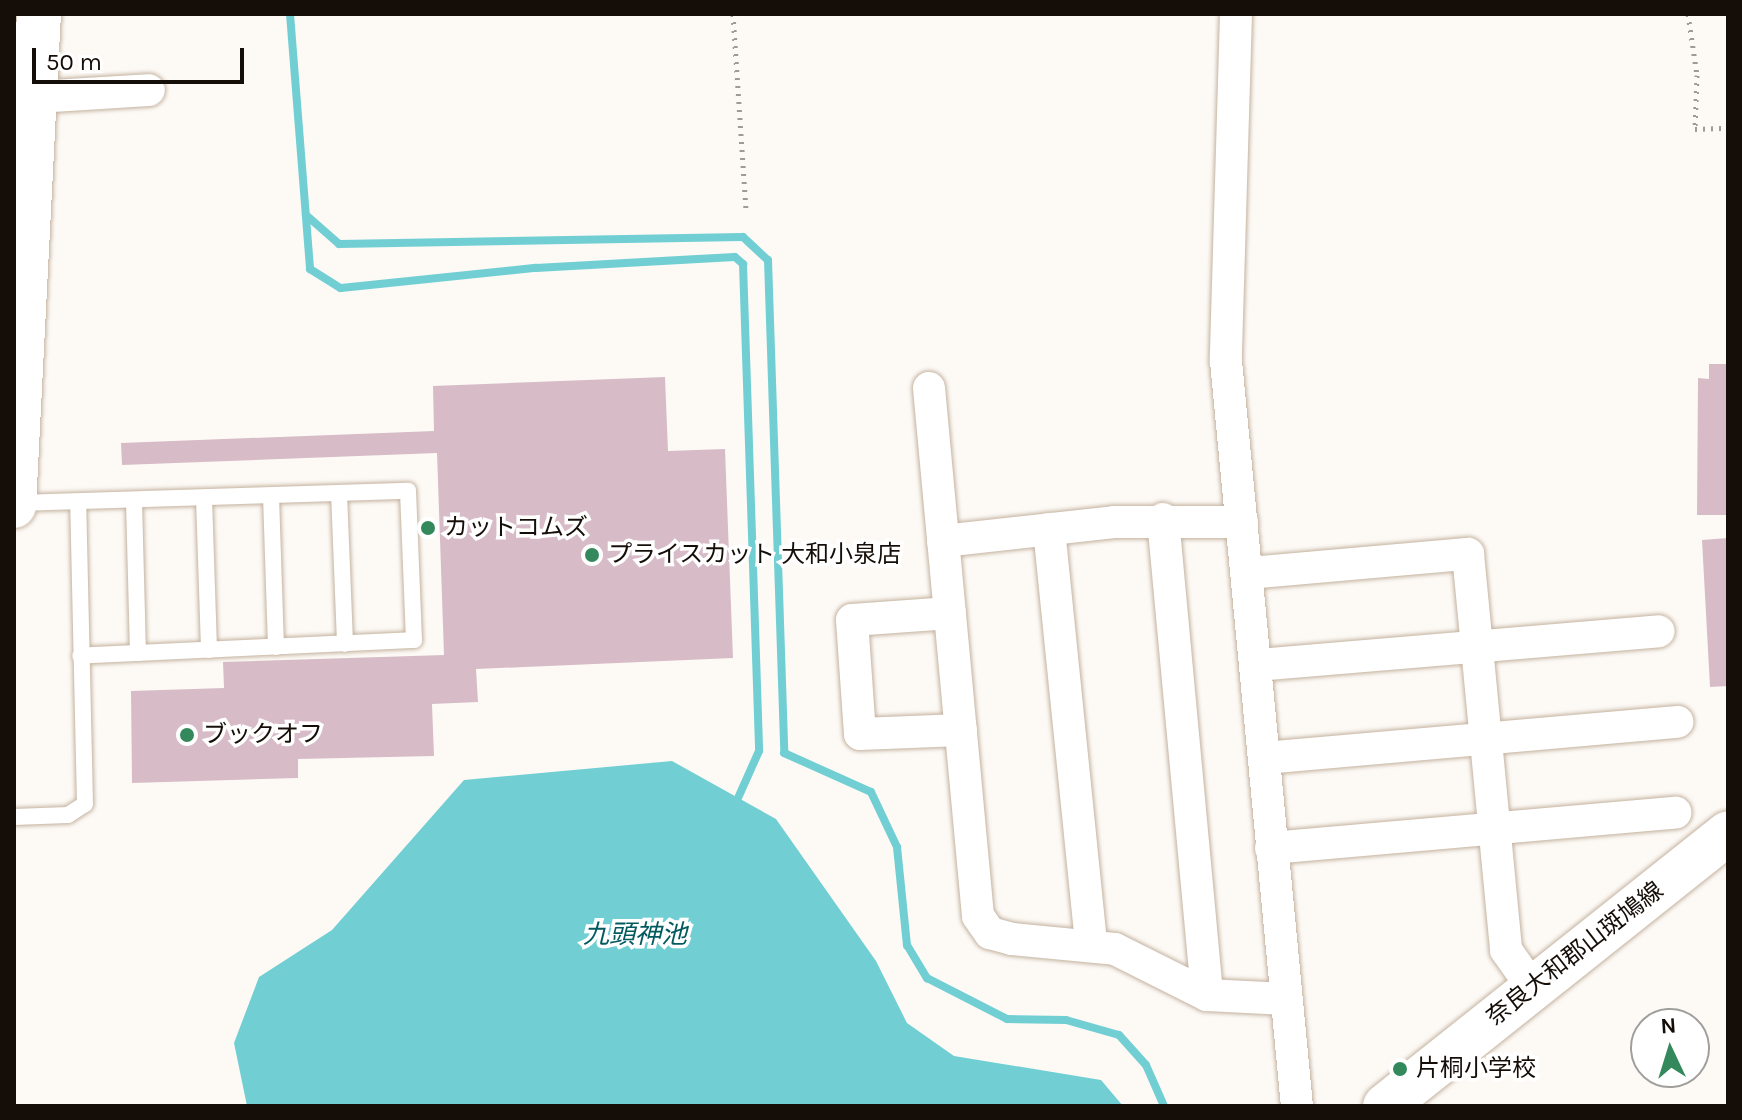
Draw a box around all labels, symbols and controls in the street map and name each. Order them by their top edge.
scale bar [36,32,248,82]
text: 50 m [46,48,102,76]
place label: カットコムズ [444,514,588,542]
marker: カットコムズ [419,519,437,537]
place label: プライスカット 大和小泉店 [608,541,902,569]
marker: プライスカット 大和小泉店 [583,546,601,564]
place label: ブックオフ [203,721,323,749]
marker: ブックオフ [178,726,196,744]
street label: 奈良大和郡山斑鳩線 [1481,876,1669,1032]
water label: 九頭神池 [583,919,687,951]
north arrow [1630,1008,1710,1088]
text: N [1660,1013,1677,1040]
place label: 片桐小学校 [1416,1055,1536,1083]
marker: 片桐小学校 [1391,1060,1409,1078]

